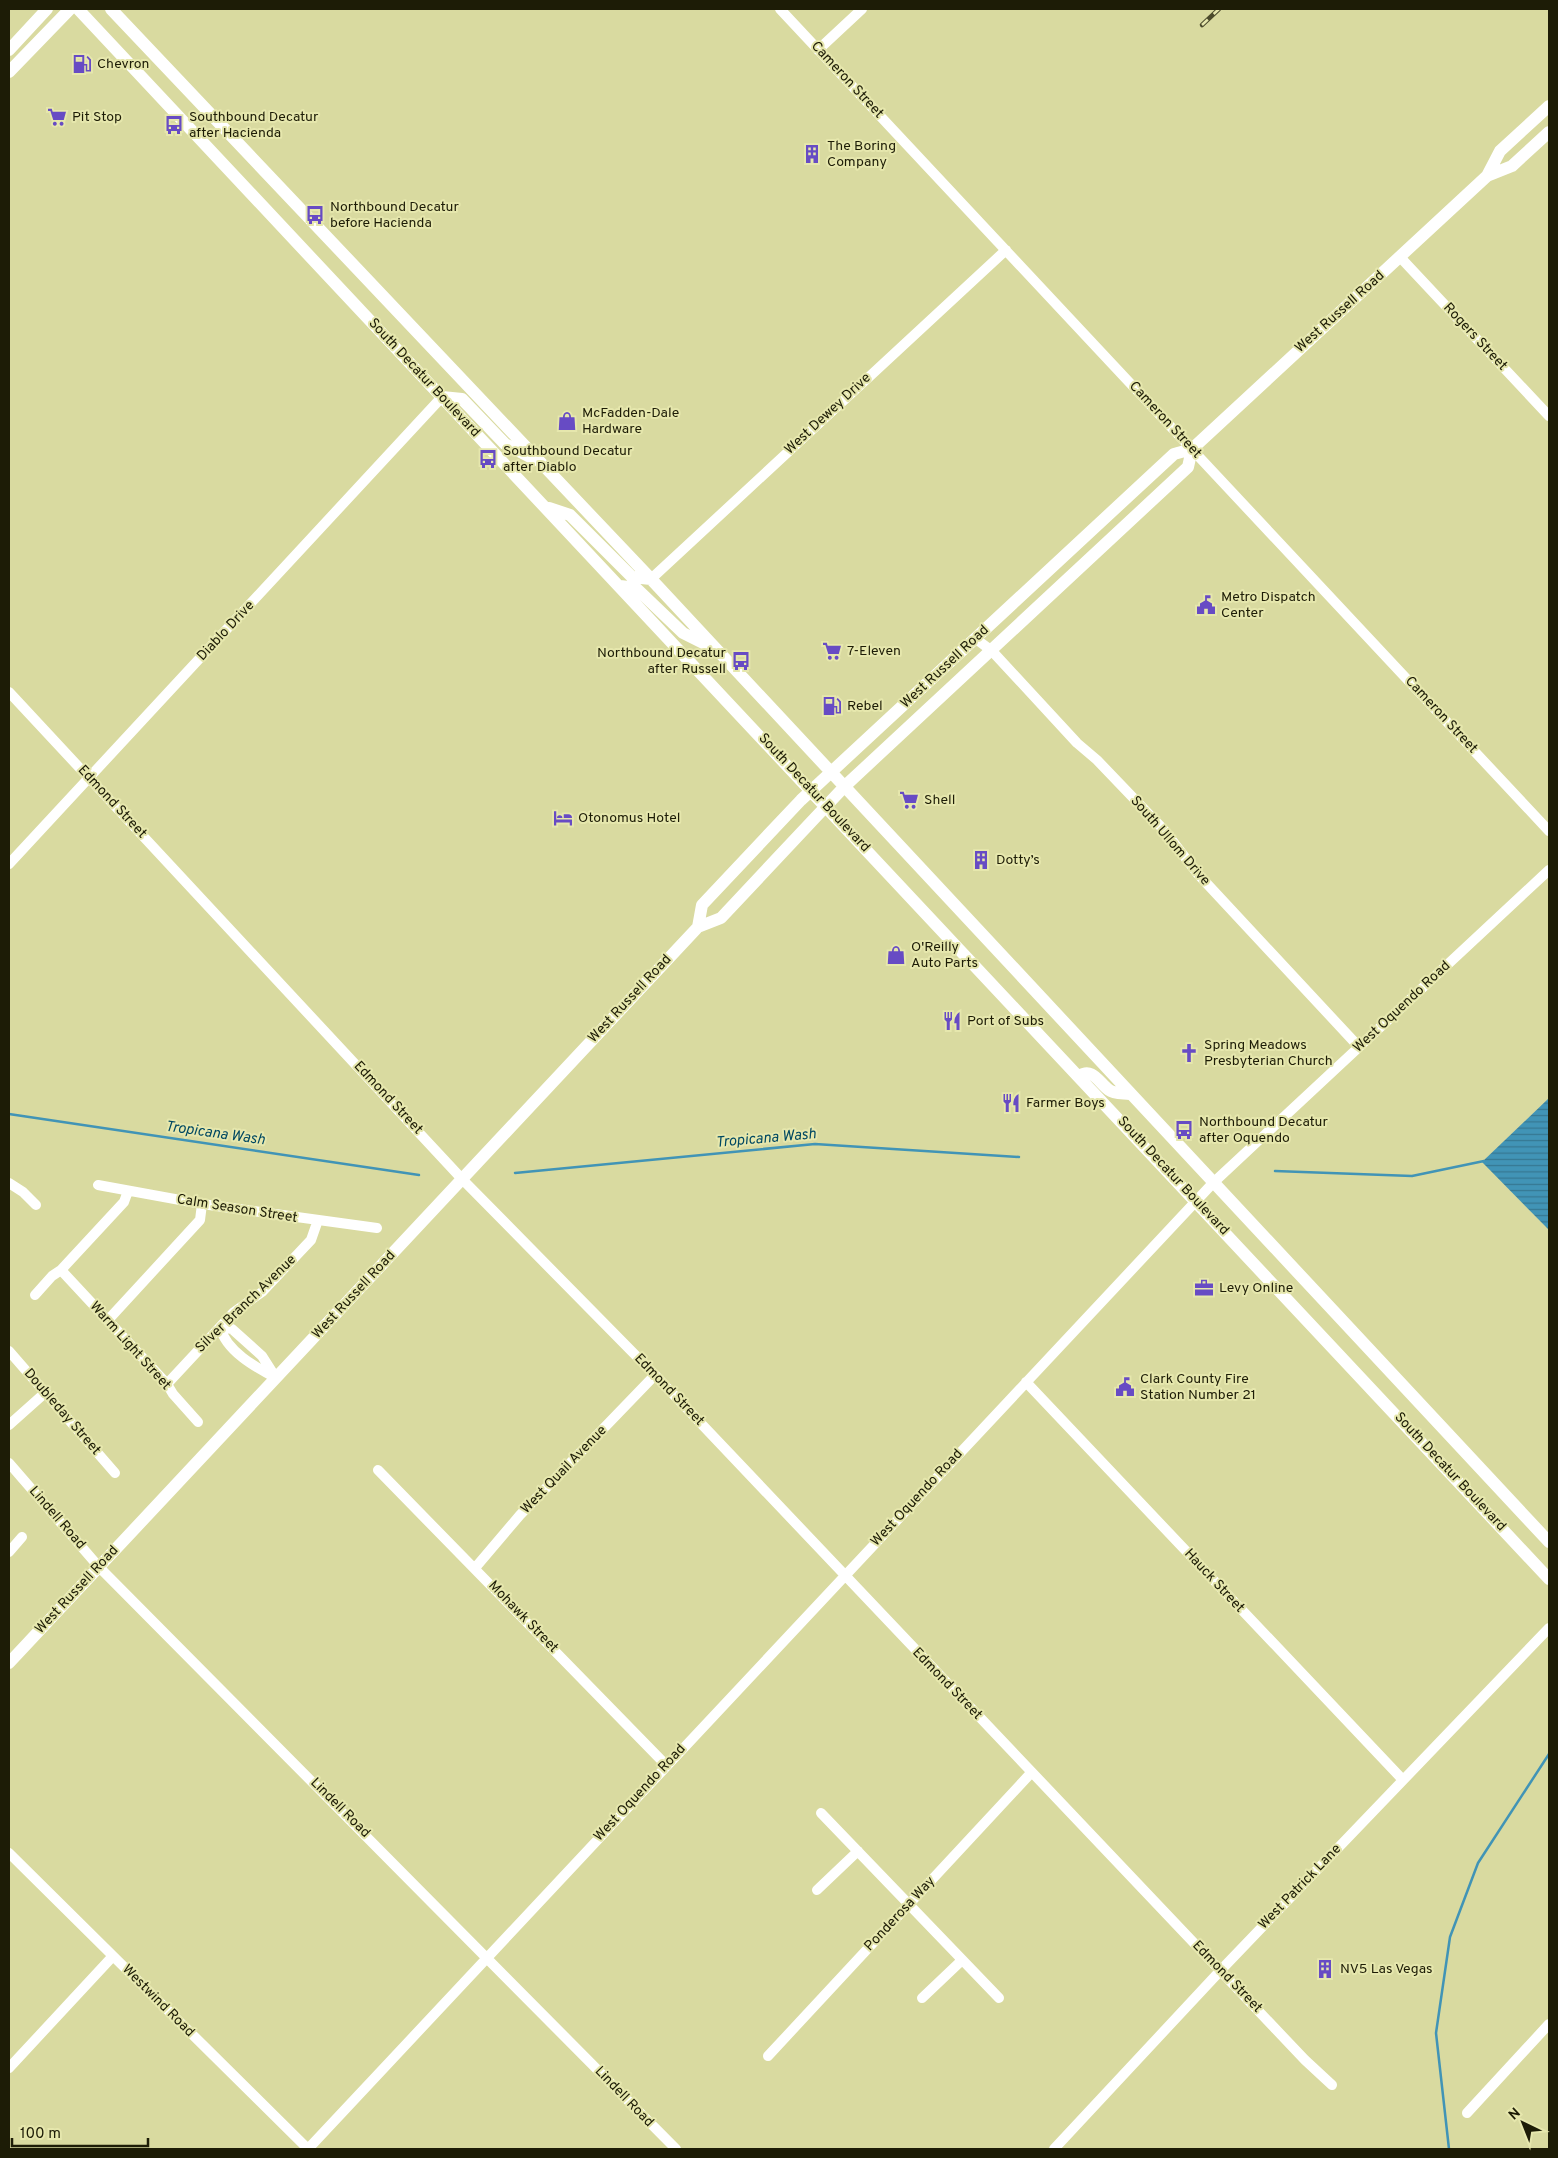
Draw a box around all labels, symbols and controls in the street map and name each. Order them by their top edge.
street label: Cameron Street [807,38,887,122]
fuel station icon: Chevron [71,53,93,75]
place label: Chevron [97,56,149,73]
supermarket icon: Pit Stop [46,106,68,128]
place label: Pit Stop [72,109,122,126]
place label: Southbound Decatur after Hacienda [189,109,319,142]
bus stop icon: Southbound Decatur after Hacienda [163,114,185,136]
place label: The Boring Company [827,138,896,171]
building icon: The Boring Company [801,143,823,165]
place label: Northbound Decatur before Hacienda [330,199,459,232]
bus stop icon: Northbound Decatur before Hacienda [304,204,326,226]
street label: West Russell Road [1292,267,1388,357]
street label: Rogers Street [1439,300,1511,374]
street label: South Decatur Boulevard [365,315,483,441]
street label: West Dewey Drive [781,370,875,458]
street label: Cameron Street [1125,378,1205,462]
place label: McFadden-Dale Hardware [582,405,679,438]
shop icon: McFadden-Dale Hardware [556,410,578,432]
place label: Southbound Decatur after Diablo [503,443,633,476]
bus stop icon: Southbound Decatur after Diablo [477,448,499,470]
place label: Metro Dispatch Center [1221,589,1316,622]
public building icon: Metro Dispatch Center [1195,594,1217,616]
street label: Diablo Drive [194,597,258,665]
street label: West Russell Road [897,622,993,712]
supermarket icon: 7-Eleven [821,640,843,662]
place label: 7-Eleven [847,643,901,660]
place label: Northbound Decatur after Russell [597,645,727,678]
bus stop icon: Northbound Decatur after Russell [730,650,752,672]
street label: Cameron Street [1401,673,1481,757]
fuel station icon: Rebel [821,695,843,717]
place label: Rebel [847,698,883,715]
street label: South Decatur Boulevard [755,730,873,856]
street label: Edmond Street [74,762,150,842]
supermarket icon: Shell [898,789,920,811]
place label: Shell [924,792,955,809]
street label: South Ullom Drive [1126,793,1214,889]
hotel icon: Otonomus Hotel [552,807,574,829]
place label: Otonomus Hotel [578,810,680,827]
building icon: Dotty’s [970,849,992,871]
place label: Dotty’s [996,852,1040,869]
place label: O'Reilly Auto Parts [911,939,978,972]
shop icon: O'Reilly Auto Parts [885,944,907,966]
street label: West Russell Road [585,951,675,1047]
street label: West Oquendo Road [1350,958,1454,1056]
restaurant icon: Port of Subs [941,1010,963,1032]
place label: Port of Subs [967,1013,1044,1030]
place label: Spring Meadows Presbyterian Church [1204,1037,1333,1070]
church icon: Spring Meadows Presbyterian Church [1178,1042,1200,1064]
street label: Edmond Street [350,1058,426,1138]
restaurant icon: Farmer Boys [1000,1092,1022,1114]
place label: Farmer Boys [1026,1095,1105,1112]
street label: South Decatur Boulevard [1114,1113,1232,1239]
place label: Northbound Decatur after Oquendo [1199,1114,1328,1147]
water label: Tropicana Wash [164,1118,266,1150]
bus stop icon: Northbound Decatur after Oquendo [1173,1119,1195,1141]
water label: Tropicana Wash [715,1125,817,1153]
street label: Calm Season Street [175,1191,299,1227]
street label: West Russell Road [309,1247,399,1343]
street label: Silver Branch Avenue [192,1252,300,1356]
office icon: Levy Online [1193,1277,1215,1299]
place label: Levy Online [1219,1280,1293,1297]
street label: Warm Light Street [86,1298,174,1394]
street label: Edmond Street [630,1351,708,1429]
street label: Doubleday Street [20,1365,104,1459]
place label: Clark County Fire Station Number 21 [1140,1371,1256,1404]
public building icon: Clark County Fire Station Number 21 [1114,1376,1136,1398]
street label: South Decatur Boulevard [1391,1409,1509,1535]
street label: West Quail Avenue [518,1422,610,1518]
street label: West Oquendo Road [868,1446,966,1550]
street label: Lindell Road [25,1483,89,1553]
street label: West Russell Road [32,1542,122,1638]
street label: Hauck Street [1180,1546,1248,1616]
street label: Mohawk Street [484,1577,562,1657]
street label: Edmond Street [908,1645,986,1723]
street label: West Oquendo Road [591,1741,689,1845]
street label: Lindell Road [306,1774,374,1842]
street label: West Patrick Lane [1255,1841,1345,1933]
street label: Ponderosa Way [861,1873,939,1955]
street label: Edmond Street [1188,1938,1266,2016]
building icon: NV5 Las Vegas [1314,1958,1336,1980]
street label: Westwind Road [118,1961,198,2041]
place label: NV5 Las Vegas [1340,1961,1433,1978]
street label: Lindell Road [591,2063,657,2131]
north arrow [1498,2098,1548,2148]
text: N [1506,2105,1525,2124]
scale bar [12,2116,149,2148]
text: 100 m [20,2125,61,2144]

